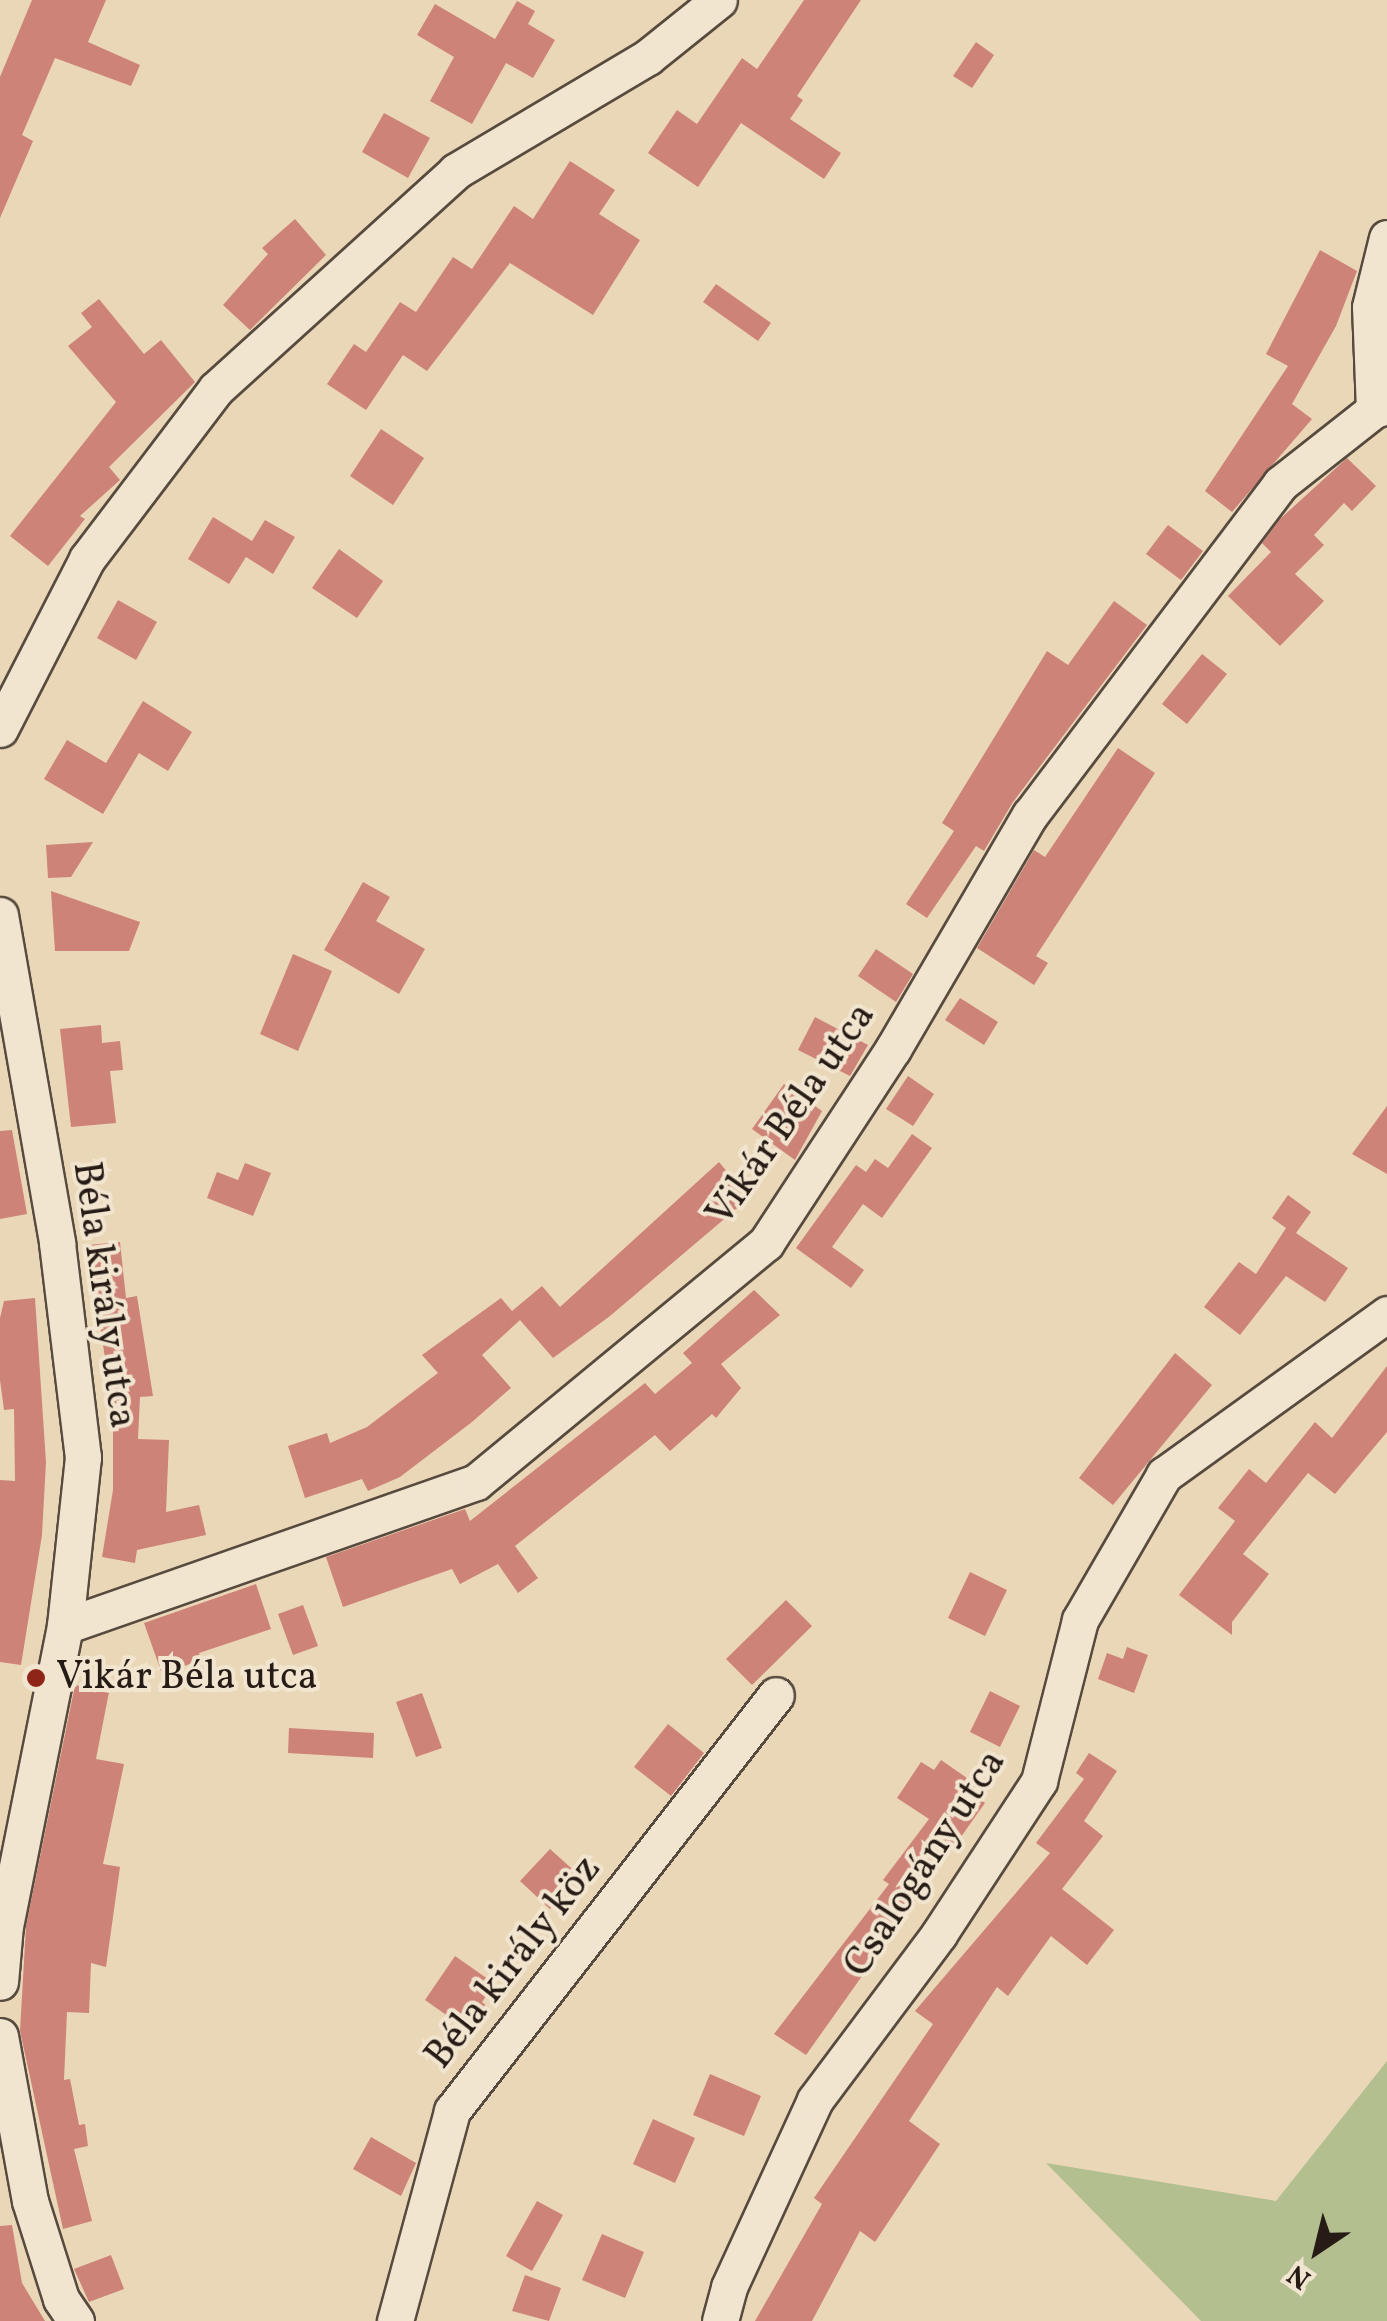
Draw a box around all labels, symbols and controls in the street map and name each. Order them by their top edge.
street label: Vikár Béla utca [697,994,887,1236]
street label: Béla király utca [60,1158,146,1432]
place label: Vikár Béla utca [56,1654,318,1702]
marker: Vikár Béla utca [25,1667,47,1689]
street label: Csalogány utca [834,1741,1018,1987]
street label: Béla király köz [416,1846,612,2080]
north arrow [1267,2201,1367,2301]
text: N [1280,2254,1319,2298]

